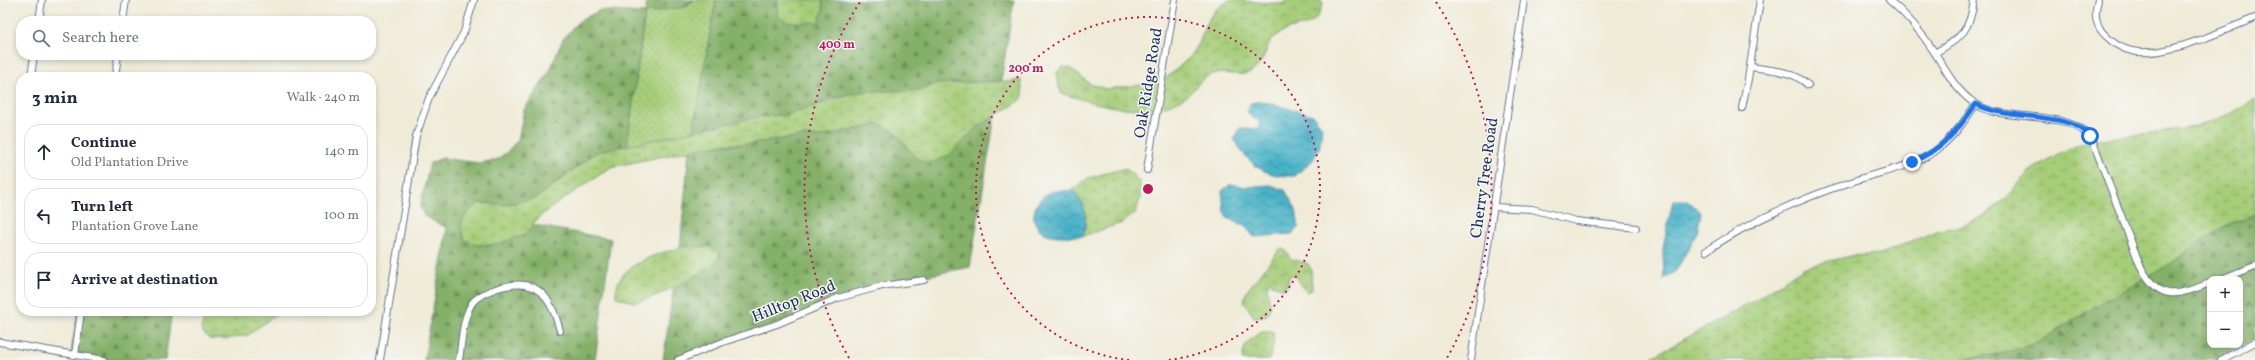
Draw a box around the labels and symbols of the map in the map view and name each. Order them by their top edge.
street label: Oak Ridge Road [1129,26,1169,140]
text: 400 m [819,37,855,53]
text: 200 m [1008,61,1044,77]
street label: Cherry Tree Road [1466,116,1504,240]
route start [2081,127,2099,145]
route end [1903,153,1921,171]
centre of rings [1141,182,1155,196]
street label: Hilltop Road [749,275,839,329]

